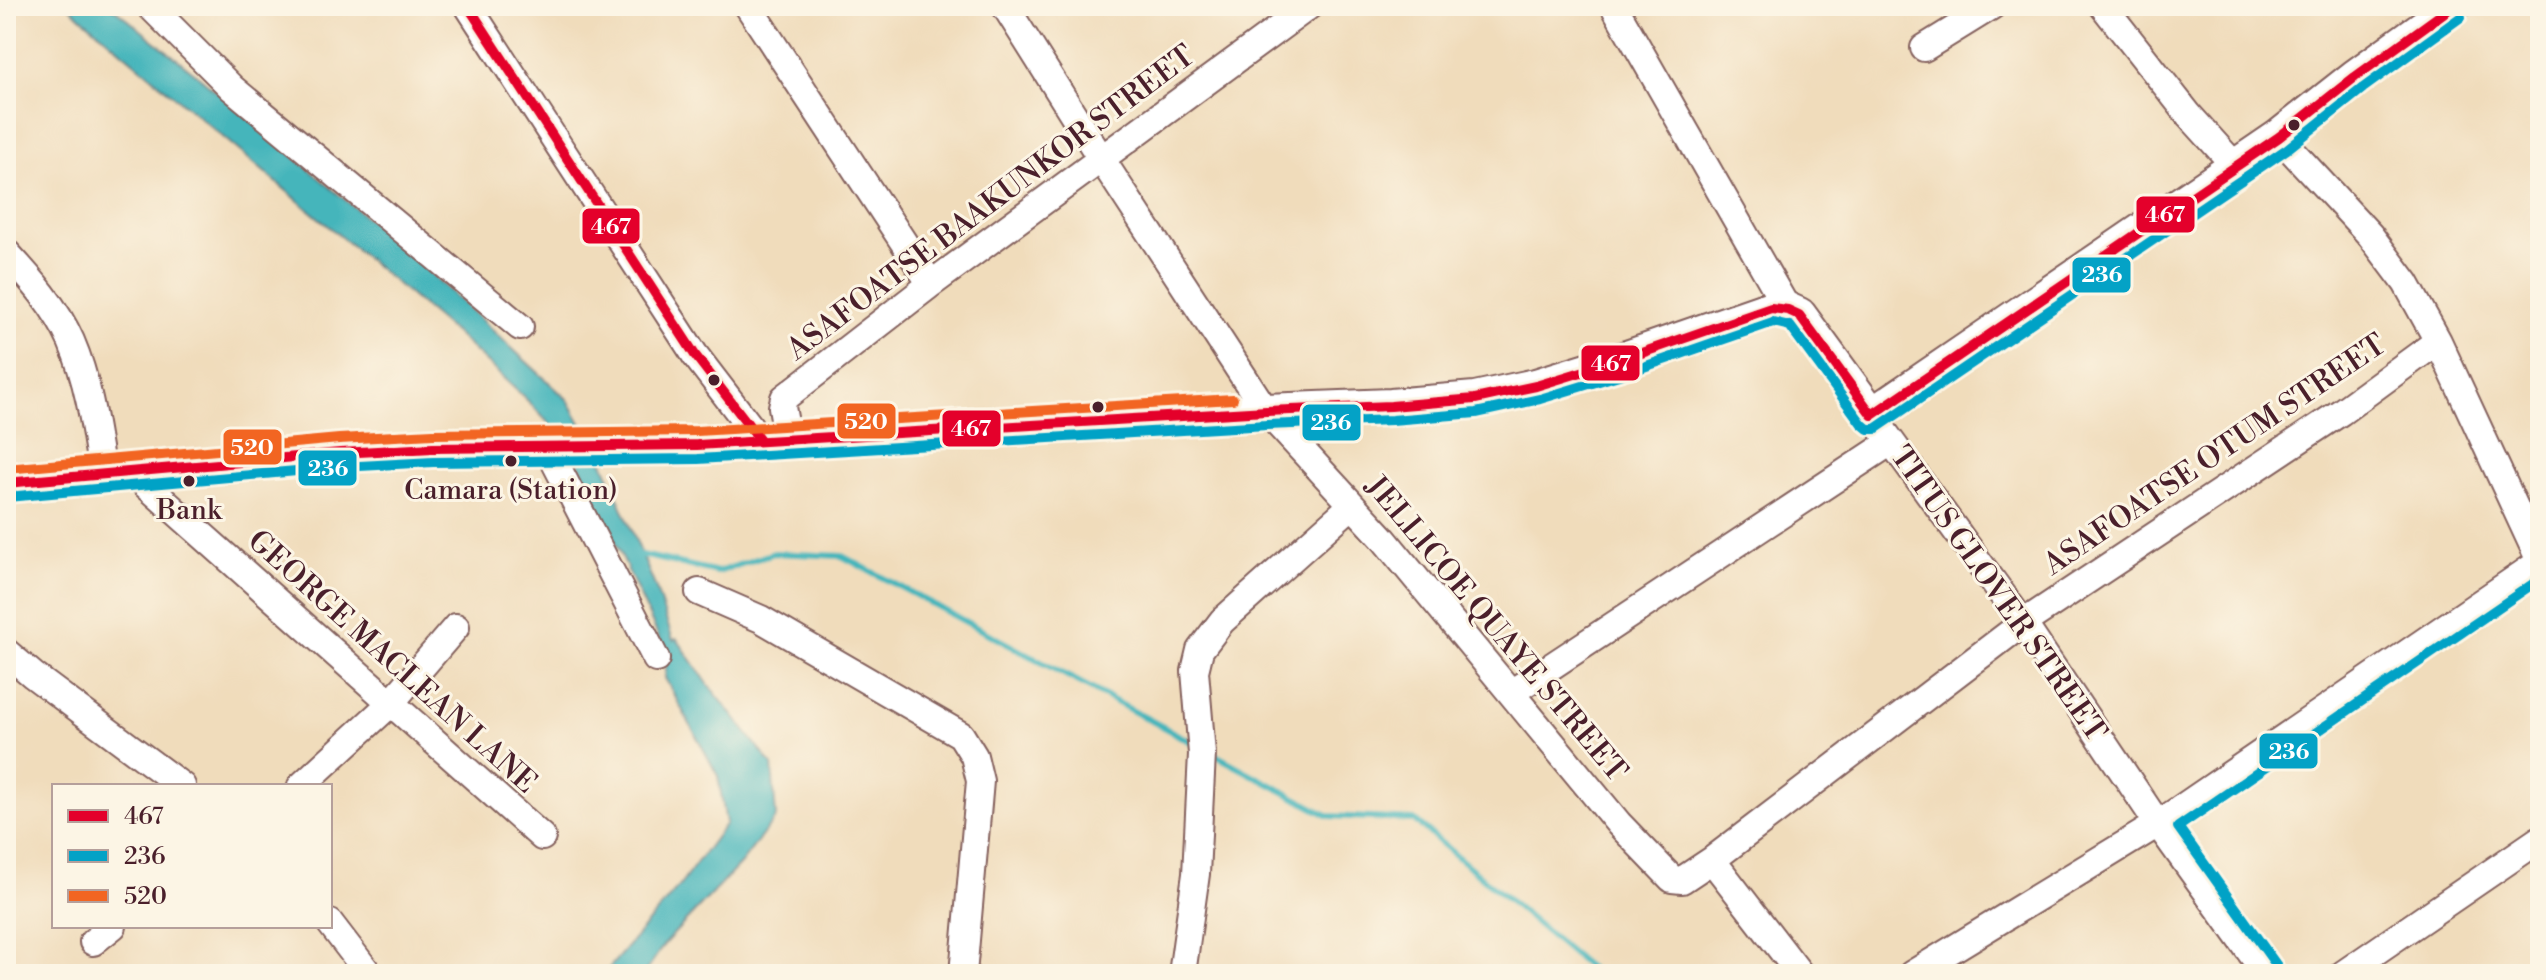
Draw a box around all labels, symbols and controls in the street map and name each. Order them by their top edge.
street label: ASAFOATSE BAAKUNKOR STREET [779,37,1203,370]
unlabelled marker [2286,117,2302,133]
line badge: 467 [2135,195,2196,234]
text: 467 [2145,202,2185,229]
line badge: 467 [581,207,641,245]
text: 467 [591,214,631,241]
line badge: 236 [2071,256,2132,294]
text: 236 [2082,262,2123,289]
street label: ASAFOATSE OTUM STREET [2036,326,2393,585]
line badge: 467 [1580,344,1641,382]
text: 467 [1591,351,1631,378]
unlabelled marker [706,372,722,388]
unlabelled marker [1090,399,1106,415]
line badge: 520 [836,402,897,440]
line badge: 236 [1301,403,1362,442]
text: 520 [844,409,888,436]
line badge: 467 [941,409,1002,448]
text: 236 [1311,410,1352,437]
text: 467 [951,416,991,443]
line badge: 520 [222,428,283,466]
text: 520 [230,435,274,462]
street label: TITUS GLOVER STREET [1881,439,2115,749]
line badge: 236 [297,449,358,487]
marker: Camara (Station) [503,453,519,469]
text: 236 [308,456,349,483]
street label: JELLICOE QUAYE STREET [1356,468,1635,790]
marker: Bank [181,473,197,489]
place label: Camara (Station) [404,473,618,508]
place label: Bank [155,493,223,528]
street label: GEORGE MACLEAN LANE [240,522,544,802]
line badge: 236 [2258,732,2319,770]
text: 236 [2269,739,2310,766]
legend [52,784,332,928]
text: 467 [124,802,164,832]
text: 236 [124,842,165,872]
text: 520 [124,882,167,912]

